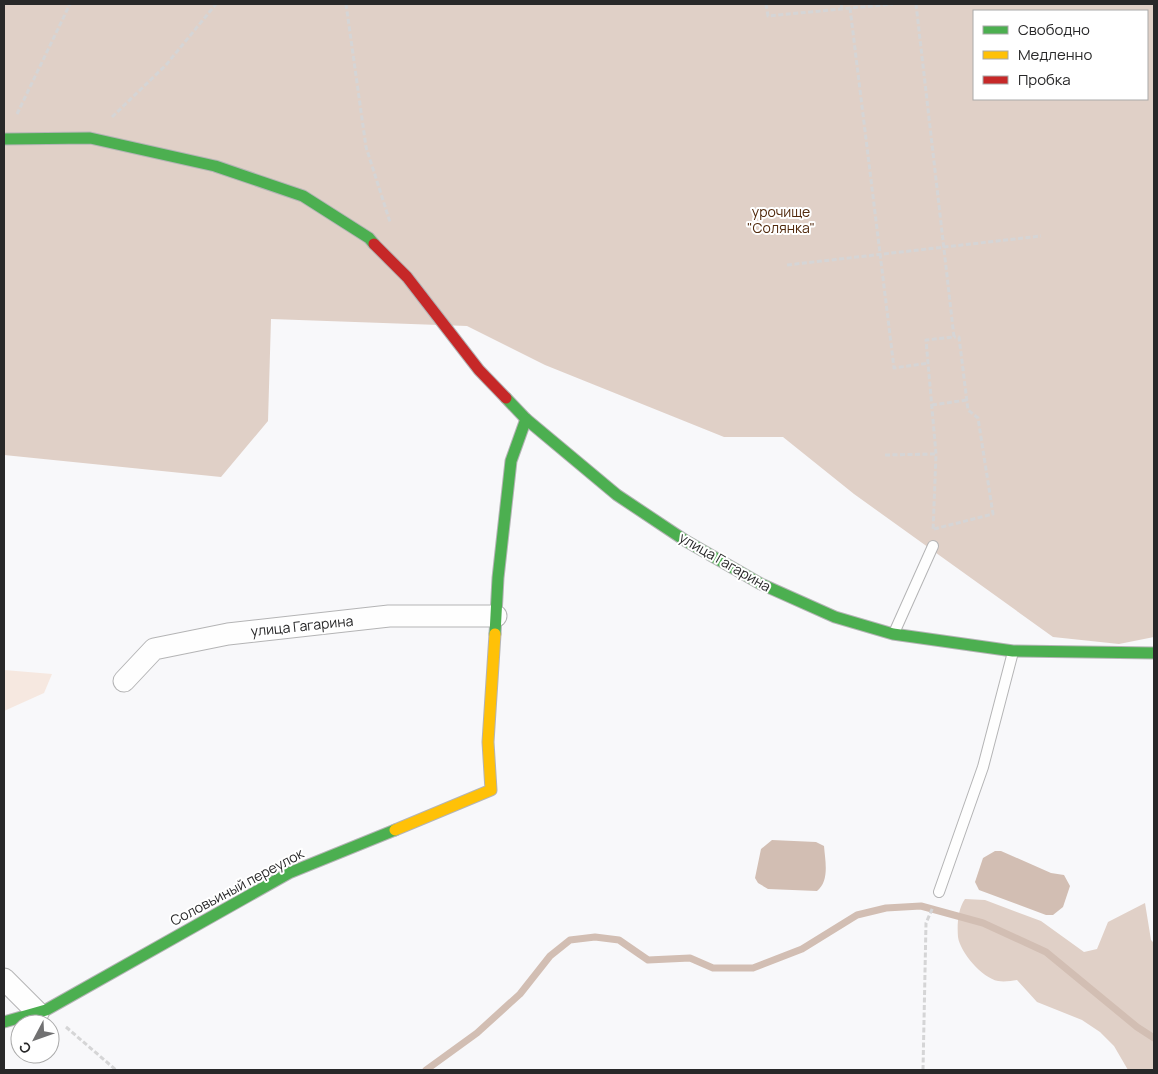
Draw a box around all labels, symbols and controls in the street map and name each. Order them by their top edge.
legend [973,10,1148,100]
text: Свободно [1018,19,1090,40]
text: Медленно [1018,44,1092,65]
text: Пробка [1018,69,1071,90]
park label: урочище "Солянка" [747,202,815,237]
street label: улица Гагарина [676,528,775,596]
street label: улица Гагарина [250,611,354,640]
street label: Соловьиный переулок [167,843,308,930]
north arrow [10,1014,60,1064]
text: С [14,1038,35,1058]

